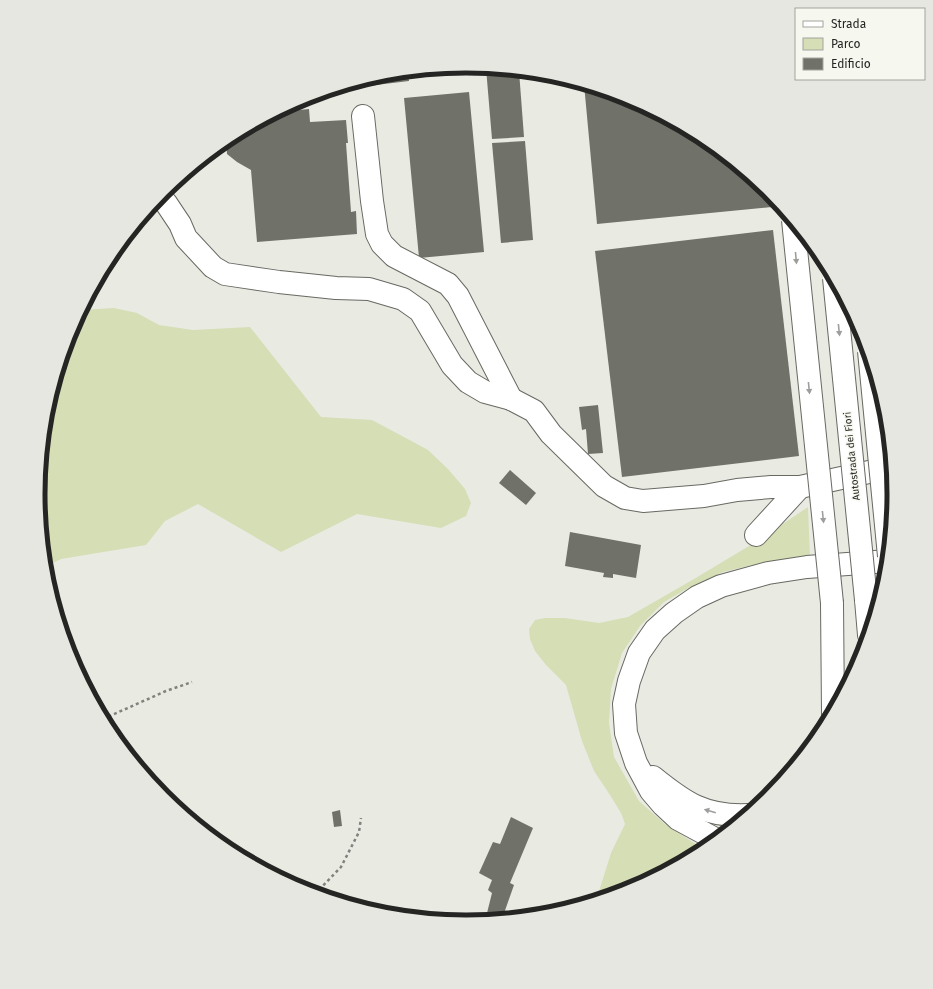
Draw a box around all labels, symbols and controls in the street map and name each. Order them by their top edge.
legend [795,8,925,80]
text: Strada [831,17,866,31]
text: Parco [831,37,861,51]
text: Edificio [831,57,871,71]
one-way arrow [793,252,799,264]
one-way arrow [836,324,843,336]
one-way arrow [806,382,813,394]
street label: Autostrada dei Fiori [841,411,863,501]
one-way arrow [819,511,826,523]
one-way arrow [703,808,715,814]

